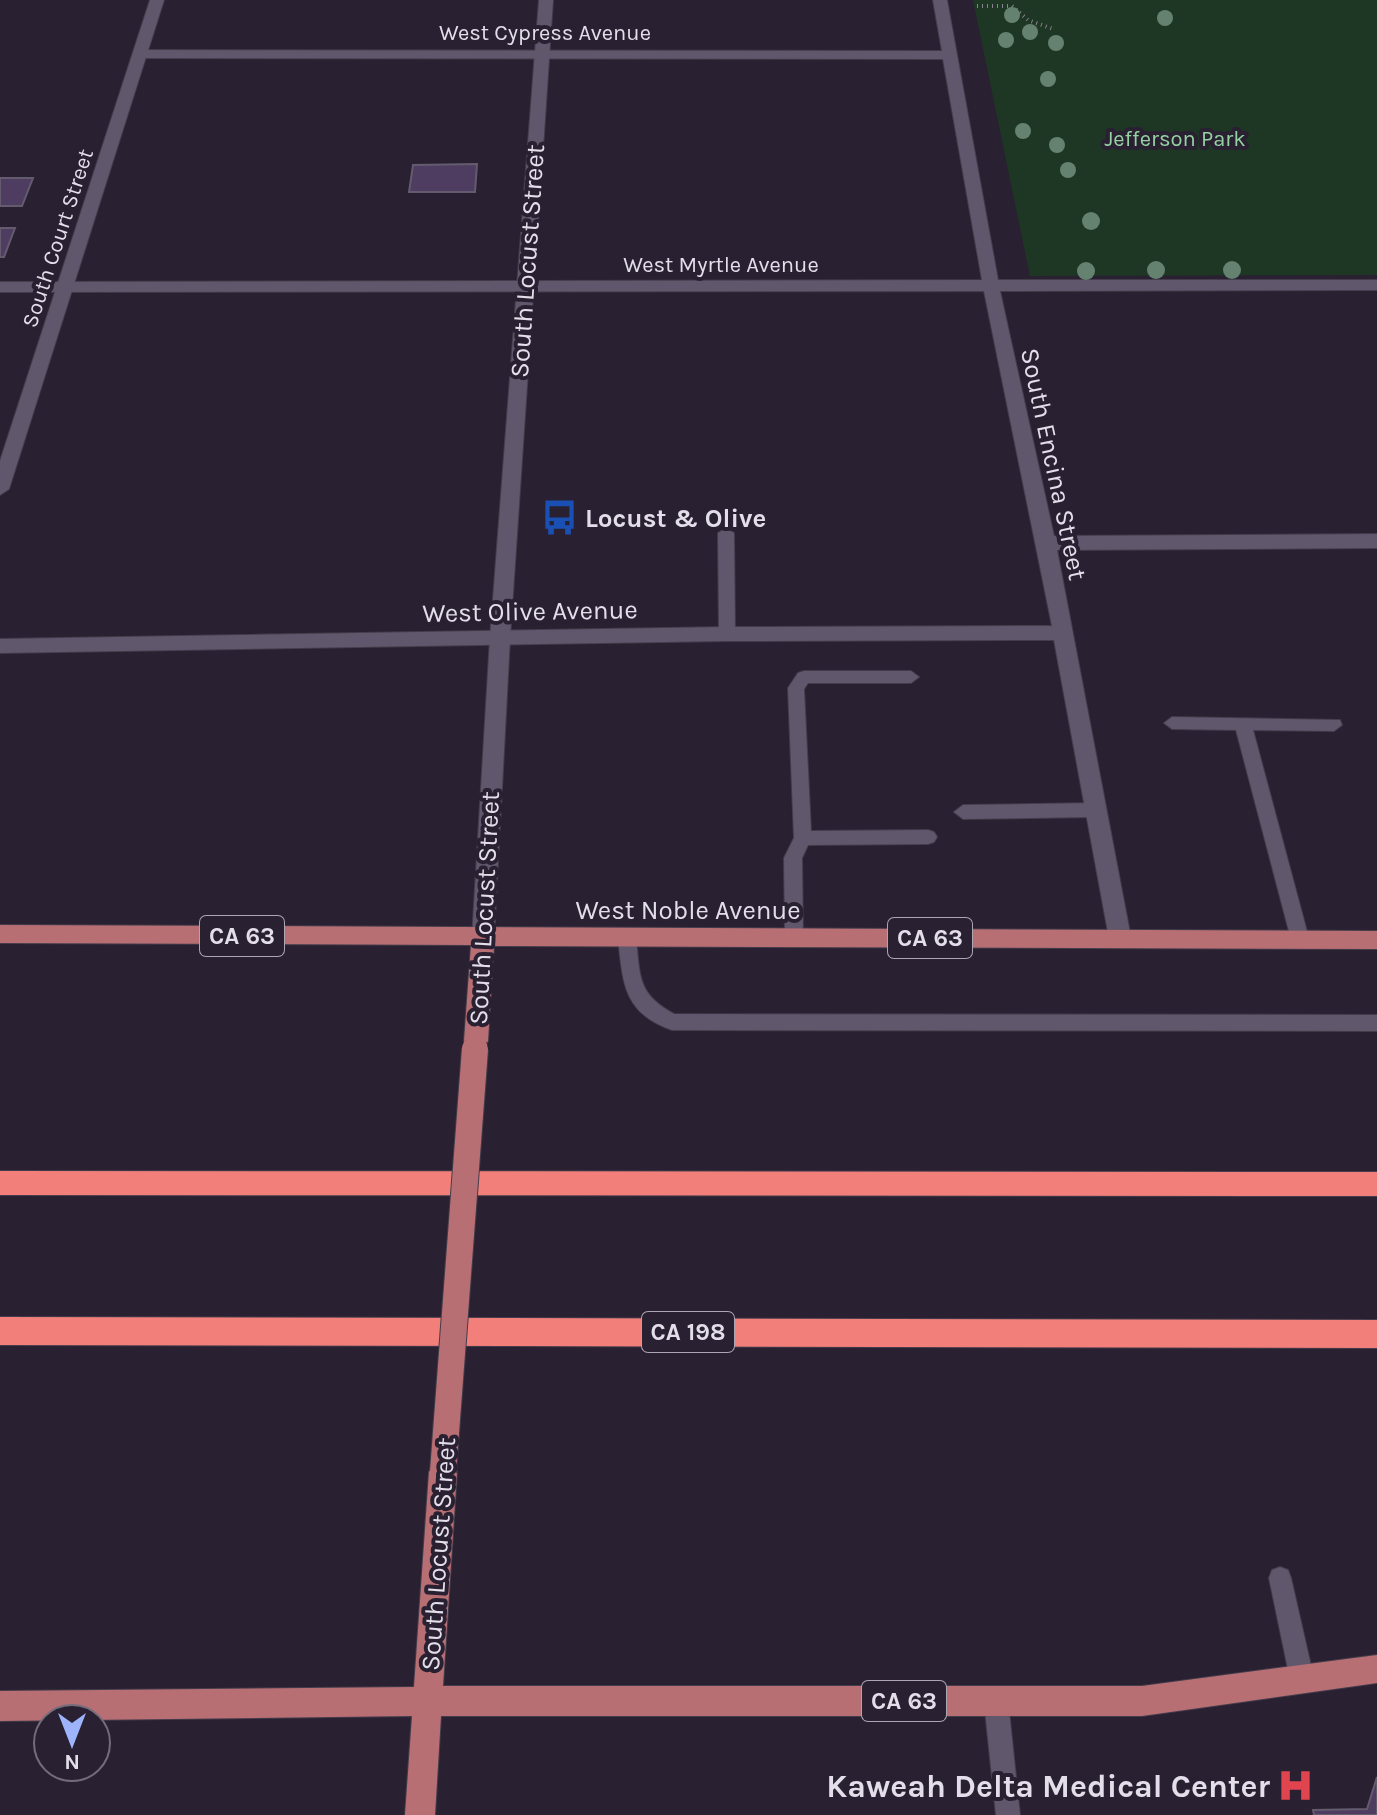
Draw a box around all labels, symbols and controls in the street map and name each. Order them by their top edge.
street label: West Cypress Avenue [439,20,651,46]
park label: Jefferson Park [1104,126,1246,152]
street label: South Locust Street [504,143,551,379]
street label: South Court Street [17,146,99,331]
street label: West Myrtle Avenue [623,252,819,278]
street label: South Encina Street [1014,345,1093,583]
bus stop icon: Locust & Olive [540,499,578,537]
place label: Locust & Olive [585,503,766,534]
street label: West Olive Avenue [422,594,638,629]
street label: South Locust Street [463,790,506,1026]
street label: West Noble Avenue [575,895,801,926]
road number: CA 63 [200,916,284,956]
road number: CA 63 [888,918,972,958]
road number: CA 198 [642,1312,734,1352]
street label: South Locust Street [415,1436,462,1672]
road number: CA 63 [862,1681,946,1721]
north arrow [32,1703,112,1783]
text: N [64,1749,80,1775]
hospital icon: Kaweah Delta Medical Center [1277,1767,1315,1805]
place label: Kaweah Delta Medical Center [826,1768,1270,1805]

